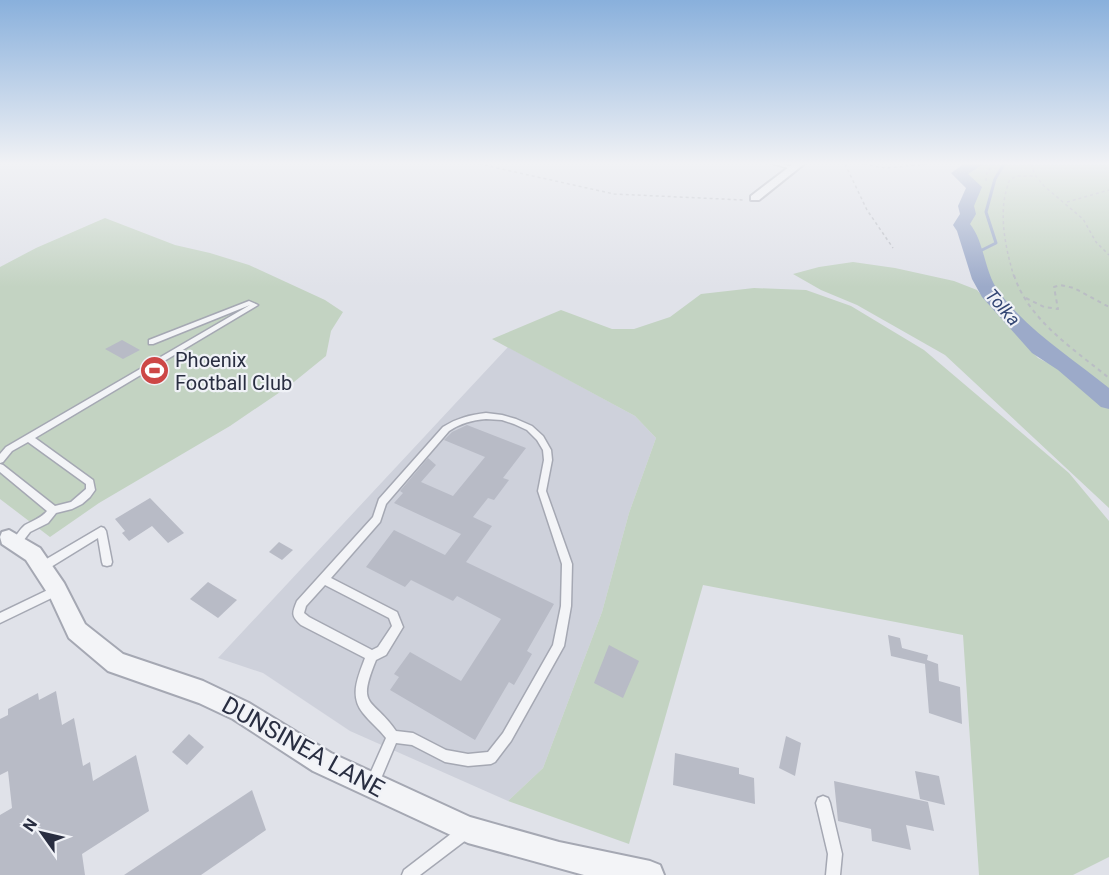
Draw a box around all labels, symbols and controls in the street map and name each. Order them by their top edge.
water label: Tolka [981,284,1025,330]
place label: Phoenix Football Club [175,348,292,395]
sports icon: Phoenix Football Club [138,355,170,387]
street label: DUNSINEA LANE [217,691,389,803]
north arrow [12,803,72,863]
text: N [19,815,41,835]

